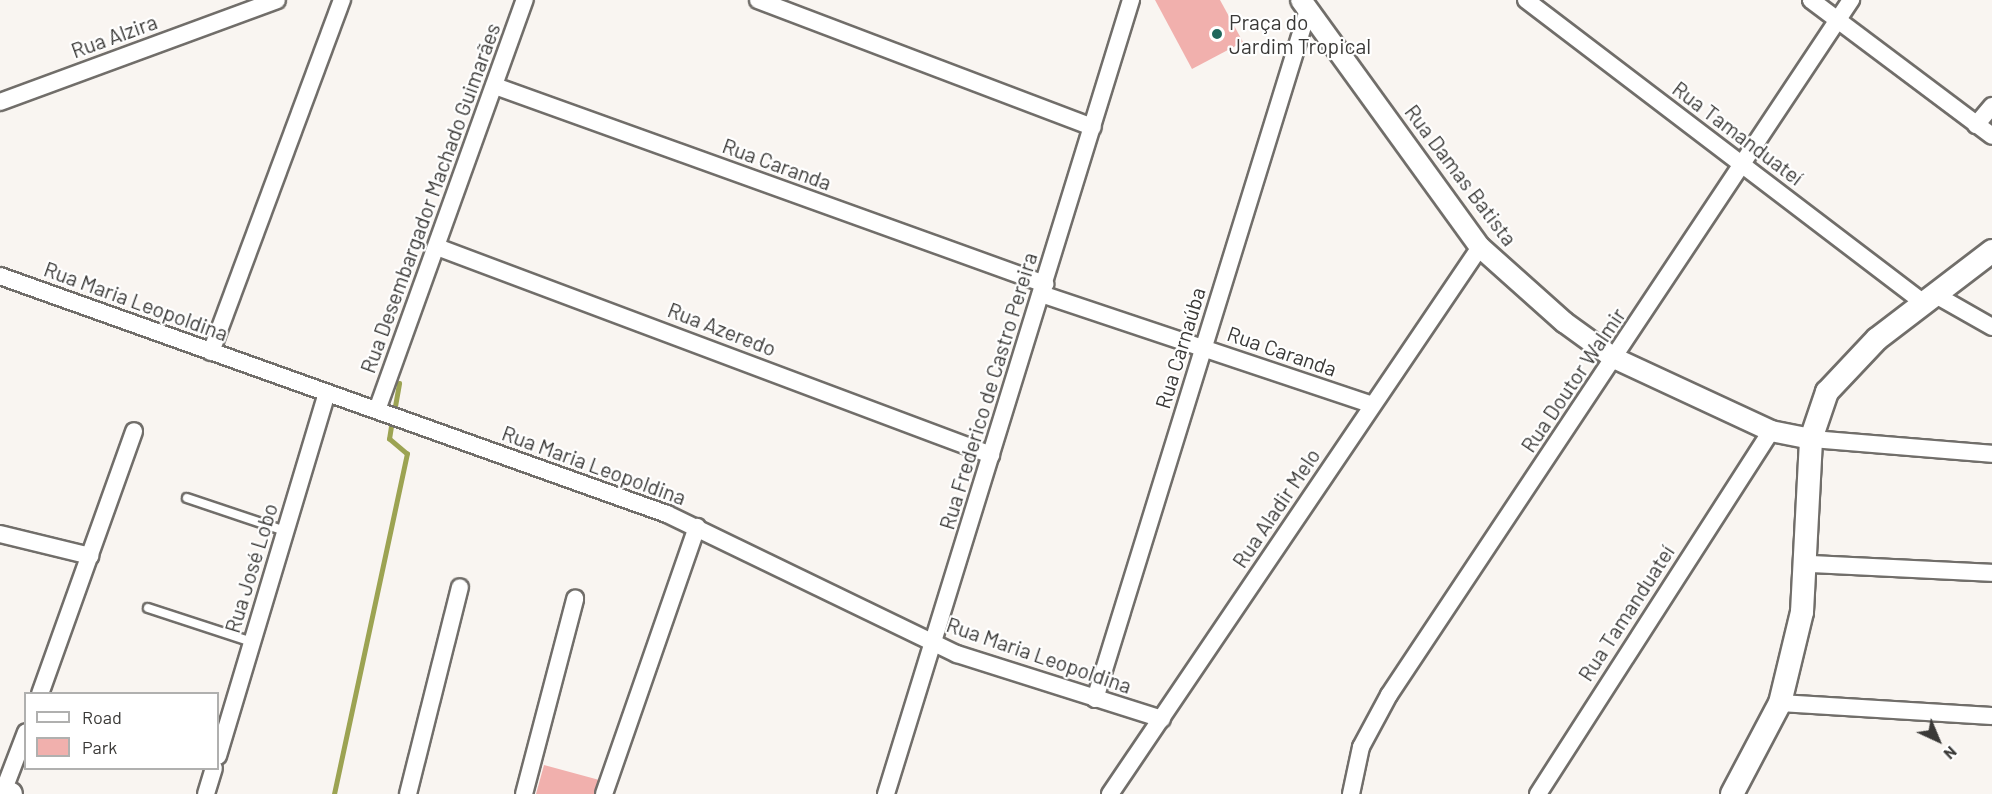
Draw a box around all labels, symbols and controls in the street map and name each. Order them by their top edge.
street label: Rua Alzira [68,9,160,63]
place label: Praça do Jardim Tropical [1229,9,1371,59]
street label: Rua Desembargador Machado Guimarães [355,20,505,376]
marker: Praça do Jardim Tropical [1210,27,1224,41]
street label: Rua Tamanduateí [1668,76,1808,190]
street label: Rua Damas Batista [1400,99,1522,251]
street label: Rua Caranda [719,133,835,195]
street label: Rua Frederico de Castro Pereira [934,249,1042,533]
street label: Rua Maria Leopoldina [41,256,231,346]
street label: Rua Carnaúba [1150,284,1210,412]
street label: Rua Azeredo [664,297,780,361]
street label: Rua Doutor Walmir [1515,303,1631,457]
street label: Rua Caranda [1224,321,1340,381]
street label: Rua Maria Leopoldina [499,420,689,510]
street label: Rua Aladir Melo [1227,444,1325,572]
street label: Rua José Lobo [219,500,283,636]
street label: Rua Tamanduateí [1573,540,1679,686]
street label: Rua Maria Leopoldina [943,612,1135,698]
legend [24,692,219,770]
text: Road [82,706,122,728]
north arrow [1908,710,1968,770]
text: Park [82,736,117,758]
text: N [1940,743,1961,764]

